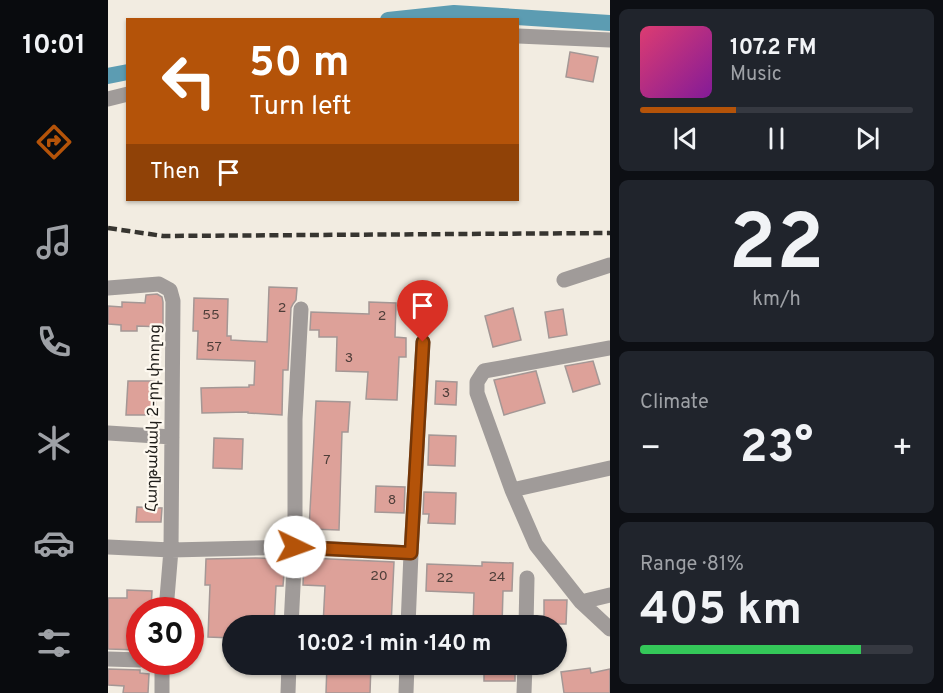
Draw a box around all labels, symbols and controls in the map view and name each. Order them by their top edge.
text: 10:01 [22,29,86,63]
text: 107.2 FM [730,35,817,62]
text: 50 m [249,38,350,91]
icon: left [150,42,228,120]
text: Music [730,62,782,88]
text: Turn left [249,90,351,124]
icon: directions [33,121,75,163]
icon: previous [669,122,702,155]
icon: pause [760,122,793,155]
icon: next [851,122,884,155]
icon: arrive [212,156,245,189]
text: Then [150,159,200,186]
text: 22 [729,198,824,297]
icon: music [33,221,75,263]
pin [397,280,448,342]
text: km/h [752,287,801,313]
icon: arrive [406,289,439,322]
house number: 2 [278,300,286,317]
house number: 55 [202,307,220,324]
house number: 2 [378,308,386,325]
icon: phone [33,321,75,363]
street label: Հաղթանակ 2-րդ փողոց [142,324,166,512]
house number: 57 [206,339,222,356]
house number: 3 [345,350,353,367]
house number: 3 [442,385,450,402]
text: Climate [640,390,709,416]
text: 23° [740,421,813,478]
icon: climate [33,422,75,464]
text: − [640,429,661,471]
text: + [892,429,913,471]
house number: 7 [323,452,331,469]
house number: 8 [388,492,396,509]
position arrow [263,515,327,579]
icon: car [33,522,75,564]
text: Range · 81% [640,552,744,578]
house number: 20 [370,568,388,585]
house number: 24 [488,569,506,586]
house number: 22 [436,570,454,587]
text: 405 km [640,583,802,640]
speed limit sign: 30 [126,597,204,675]
icon: filters [33,622,75,664]
text: 10:02 · 1 min · 140 m [298,631,491,658]

